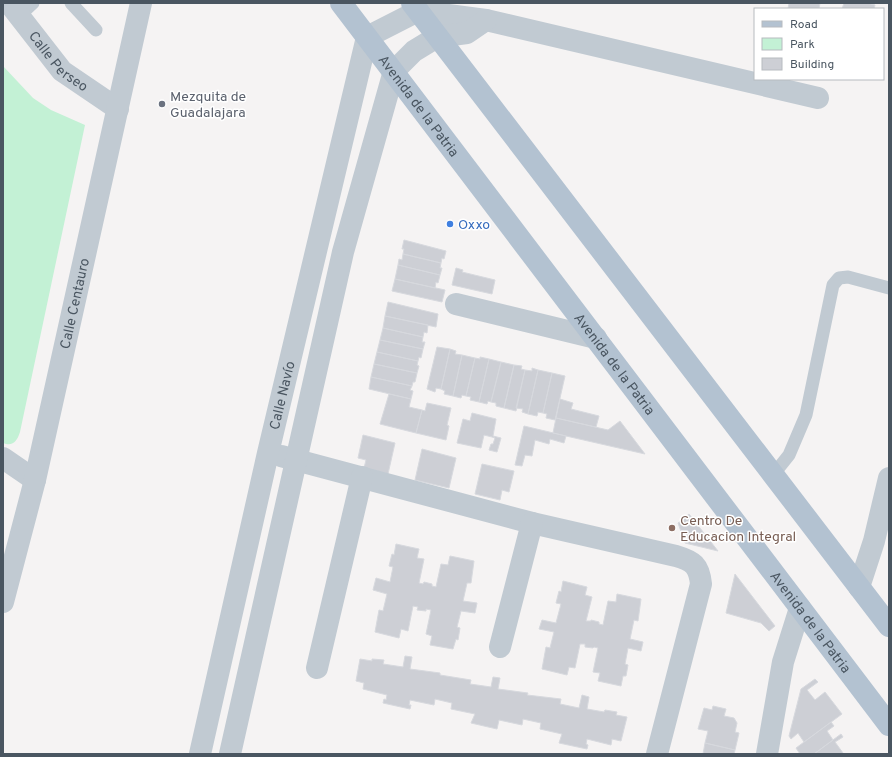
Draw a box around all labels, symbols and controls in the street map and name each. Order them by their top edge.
legend [754,8,884,80]
text: Road [790,17,818,33]
street label: Calle Perseo [24,28,91,96]
text: Park [790,37,815,53]
street label: Avenida de la Patria [374,52,462,161]
text: Building [790,57,834,73]
place label: Mezquita de Guadalajara [170,89,246,122]
marker: Mezquita de Guadalajara [157,99,167,109]
place label: Oxxo [458,217,490,234]
marker: Oxxo [445,219,455,229]
street label: Calle Centauro [57,257,94,351]
street label: Avenida de la Patria [570,310,658,419]
street label: Calle Navío [267,359,300,432]
place label: Centro De Educacion Integral [680,513,796,546]
marker: Centro De Educacion Integral [667,523,677,533]
street label: Avenida de la Patria [765,569,854,677]

